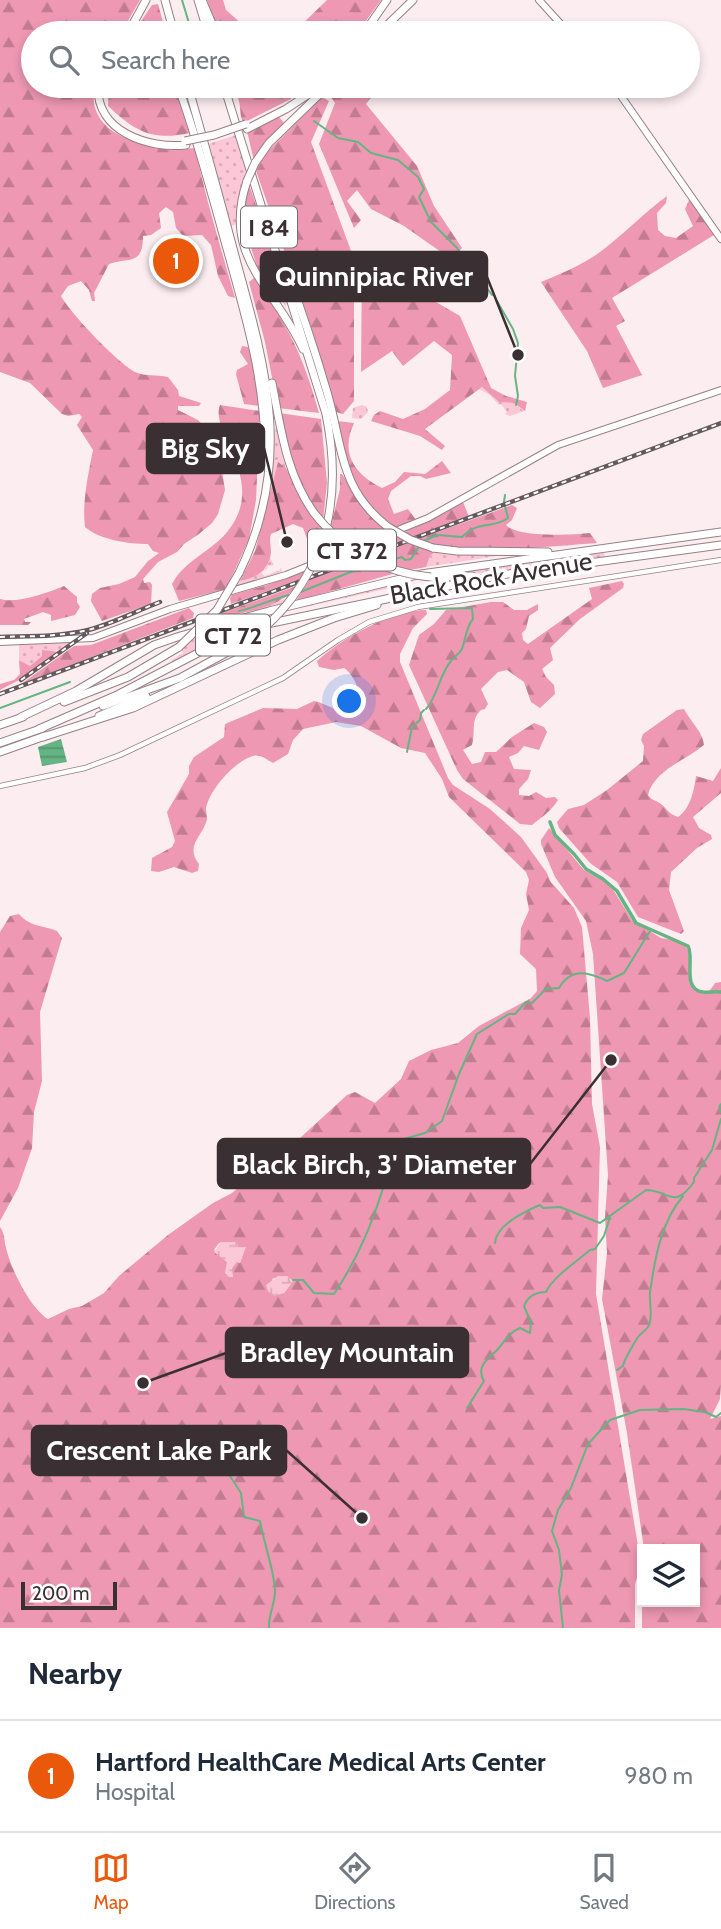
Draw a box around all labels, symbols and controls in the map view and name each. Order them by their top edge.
search box [21,21,700,98]
icon: search [45,41,83,79]
text: Search here [101,44,230,76]
road number: I 84 [241,207,297,248]
pin: 1 [153,235,199,287]
callout: Quinnipiac River [261,252,487,301]
text: Quinnipiac River [275,259,474,293]
callout: Big Sky [147,424,264,473]
text: Big Sky [160,431,250,465]
road number: CT 372 [308,530,396,570]
street label: Black Rock Avenue [388,544,594,612]
road number: CT 72 [196,614,270,656]
your location [332,684,366,718]
callout: Black Birch, 3' Diameter [218,1139,530,1188]
text: Black Birch, 3' Diameter [232,1147,517,1181]
callout: Bradley Mountain [226,1328,468,1377]
text: Bradley Mountain [240,1335,454,1369]
callout: Crescent Lake Park [32,1426,286,1475]
text: Crescent Lake Park [46,1433,272,1467]
map controls [637,1544,700,1607]
button: layers [637,1544,700,1607]
scale bar [21,1579,117,1611]
text: 200 m [32,1582,89,1605]
text: Nearby [28,1655,122,1692]
text: Hartford HealthCare Medical Arts Center [95,1746,546,1778]
text: 1 [47,1762,55,1790]
text: 980 m [625,1762,693,1790]
text: Hospital [95,1778,175,1806]
tab: Map [92,1849,130,1914]
tab: Directions [314,1849,395,1914]
tab: Saved [580,1849,629,1914]

